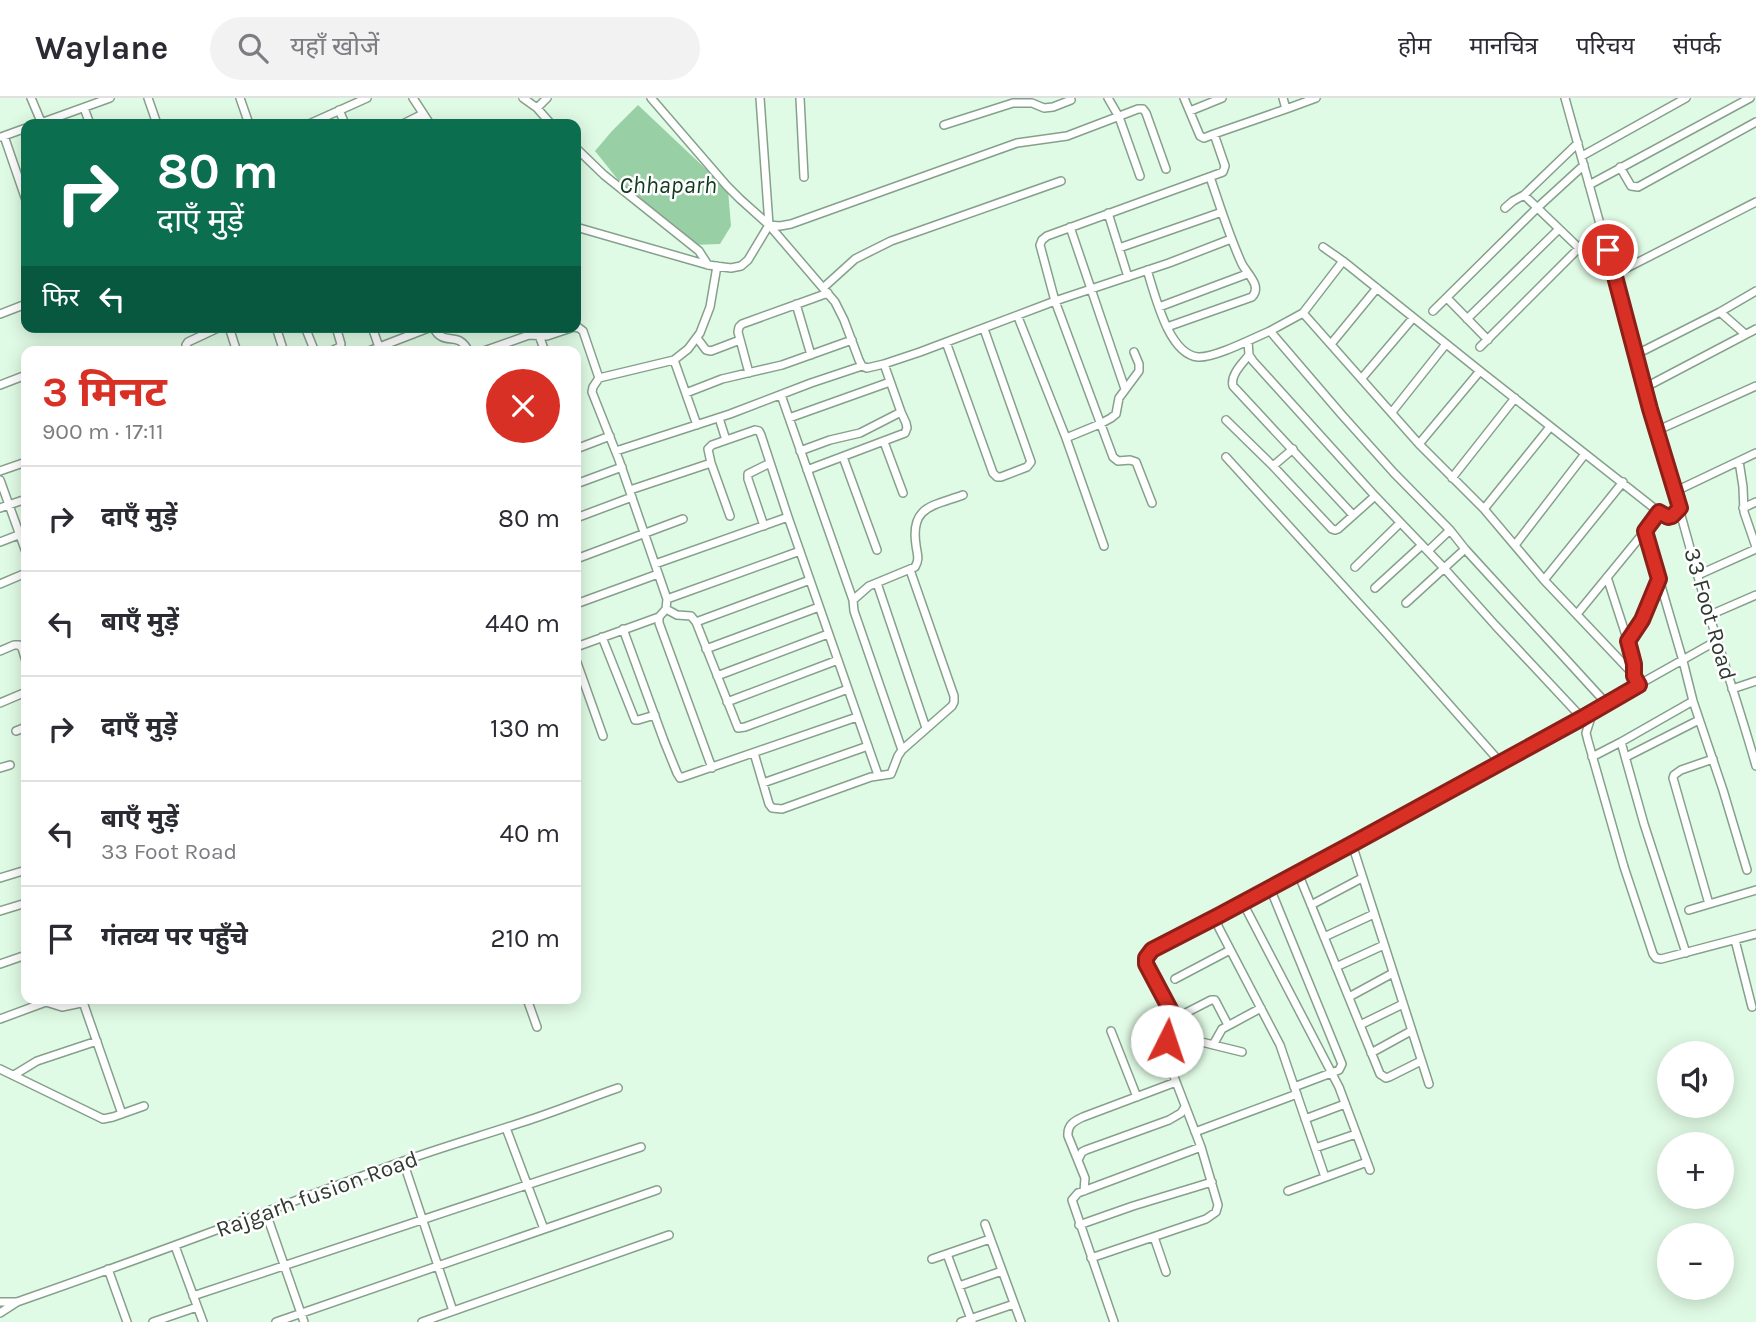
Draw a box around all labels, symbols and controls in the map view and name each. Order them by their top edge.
search box [210,17,700,80]
text: Waylane [35,29,168,67]
icon: search [234,29,272,67]
text: यहाँ खोजें [290,31,379,62]
text: होम [1398,32,1431,60]
text: मानचित्र [1469,32,1538,60]
text: परिचय [1576,32,1635,60]
text: संपर्क [1673,32,1721,60]
text: 80 m [157,143,279,200]
icon: right [42,147,133,238]
water label: Chhaparh [619,171,717,199]
text: दाएँ मुड़ें [157,202,244,239]
pin [1578,220,1638,280]
icon: arrive [1589,231,1627,269]
icon: left [93,280,131,318]
text: फिर [42,282,79,313]
text: 3 मिनट [42,367,167,417]
button: close [486,369,560,443]
text: 900 m · 17:11 [42,418,164,445]
icon: right [42,500,80,538]
text: दाएँ मुड़ें [101,501,177,532]
text: 80 m [498,503,560,534]
street label: 33 Foot Road [1678,545,1742,683]
icon: left [42,605,80,643]
text: बाएँ मुड़ें [101,606,179,637]
text: 440 m [485,608,560,639]
icon: right [42,710,80,748]
text: दाएँ मुड़ें [101,711,177,742]
text: 130 m [490,713,560,744]
text: बाएँ मुड़ें [101,803,179,834]
icon: left [42,815,80,853]
text: 40 m [500,818,560,849]
text: 33 Foot Road [101,838,237,865]
icon: arrive [42,920,80,958]
text: गंतव्य पर पहुँचे [101,921,248,952]
text: 210 m [490,923,560,954]
position arrow [1130,1004,1204,1078]
map controls [1657,1041,1734,1300]
button: sound [1657,1041,1734,1118]
button: + [1657,1132,1734,1209]
street label: Rajgarh fusion Road [212,1145,422,1243]
button: − [1657,1223,1734,1300]

